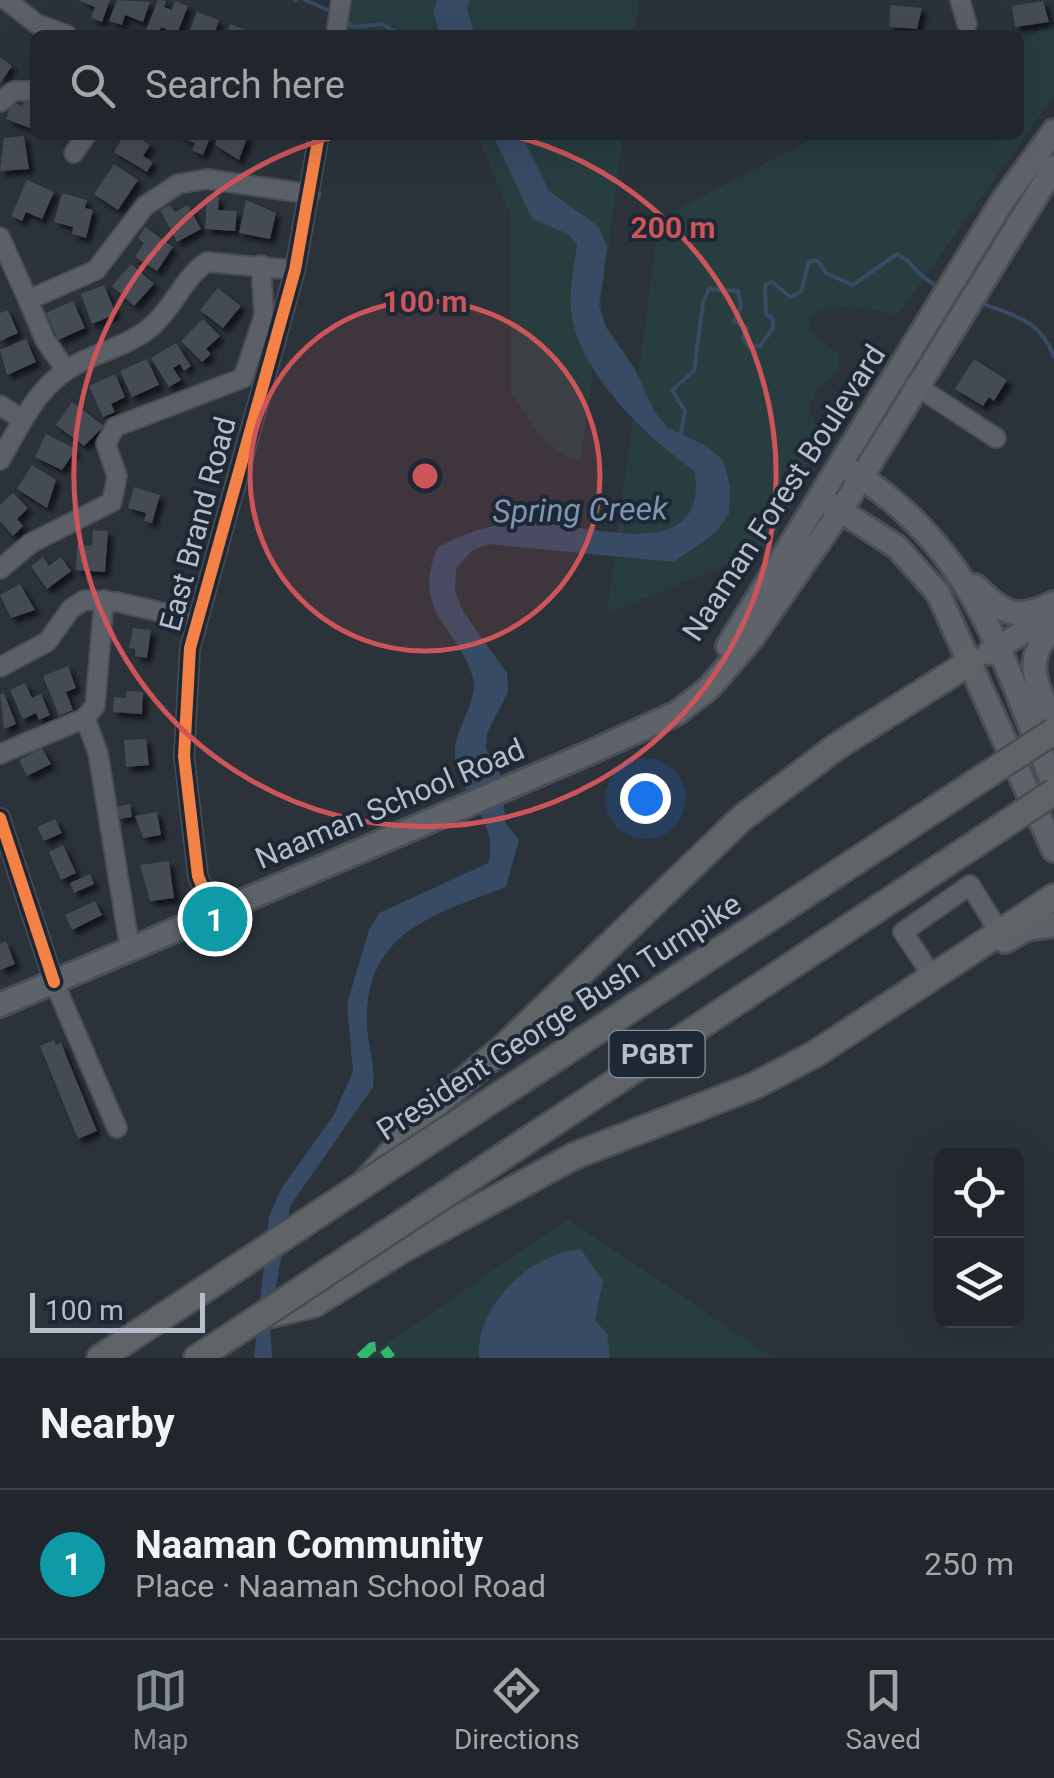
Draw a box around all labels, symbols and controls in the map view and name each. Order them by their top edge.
search box [30,30,1024,140]
icon: search [65,58,120,113]
text: Search here [145,63,345,107]
text: 200 m [630,210,716,245]
text: 100 m [382,284,468,319]
street label: Naaman Forest Boulevard [675,338,892,647]
street label: East Brand Road [152,413,243,635]
centre of rings [407,458,443,494]
water label: Spring Creek [492,489,669,531]
street label: Naaman School Road [250,731,529,876]
your location [620,773,671,824]
pin: 1 [182,882,248,956]
street label: President George Bush Turnpike [370,886,747,1147]
road number: PGBT [610,1031,704,1077]
map controls [934,1148,1024,1328]
button: locate [934,1148,1024,1238]
button: layers [934,1238,1024,1328]
scale bar [30,1288,205,1332]
text: 100 m [45,1294,124,1327]
text: Nearby [40,1399,175,1448]
text: Naaman Community [135,1523,483,1567]
text: 1 [63,1545,82,1583]
text: 250 m [924,1545,1014,1583]
text: Place · Naaman School Road [135,1567,546,1605]
tab: Map [133,1663,188,1756]
tab: Directions [454,1663,580,1756]
tab: Saved [845,1663,921,1756]

